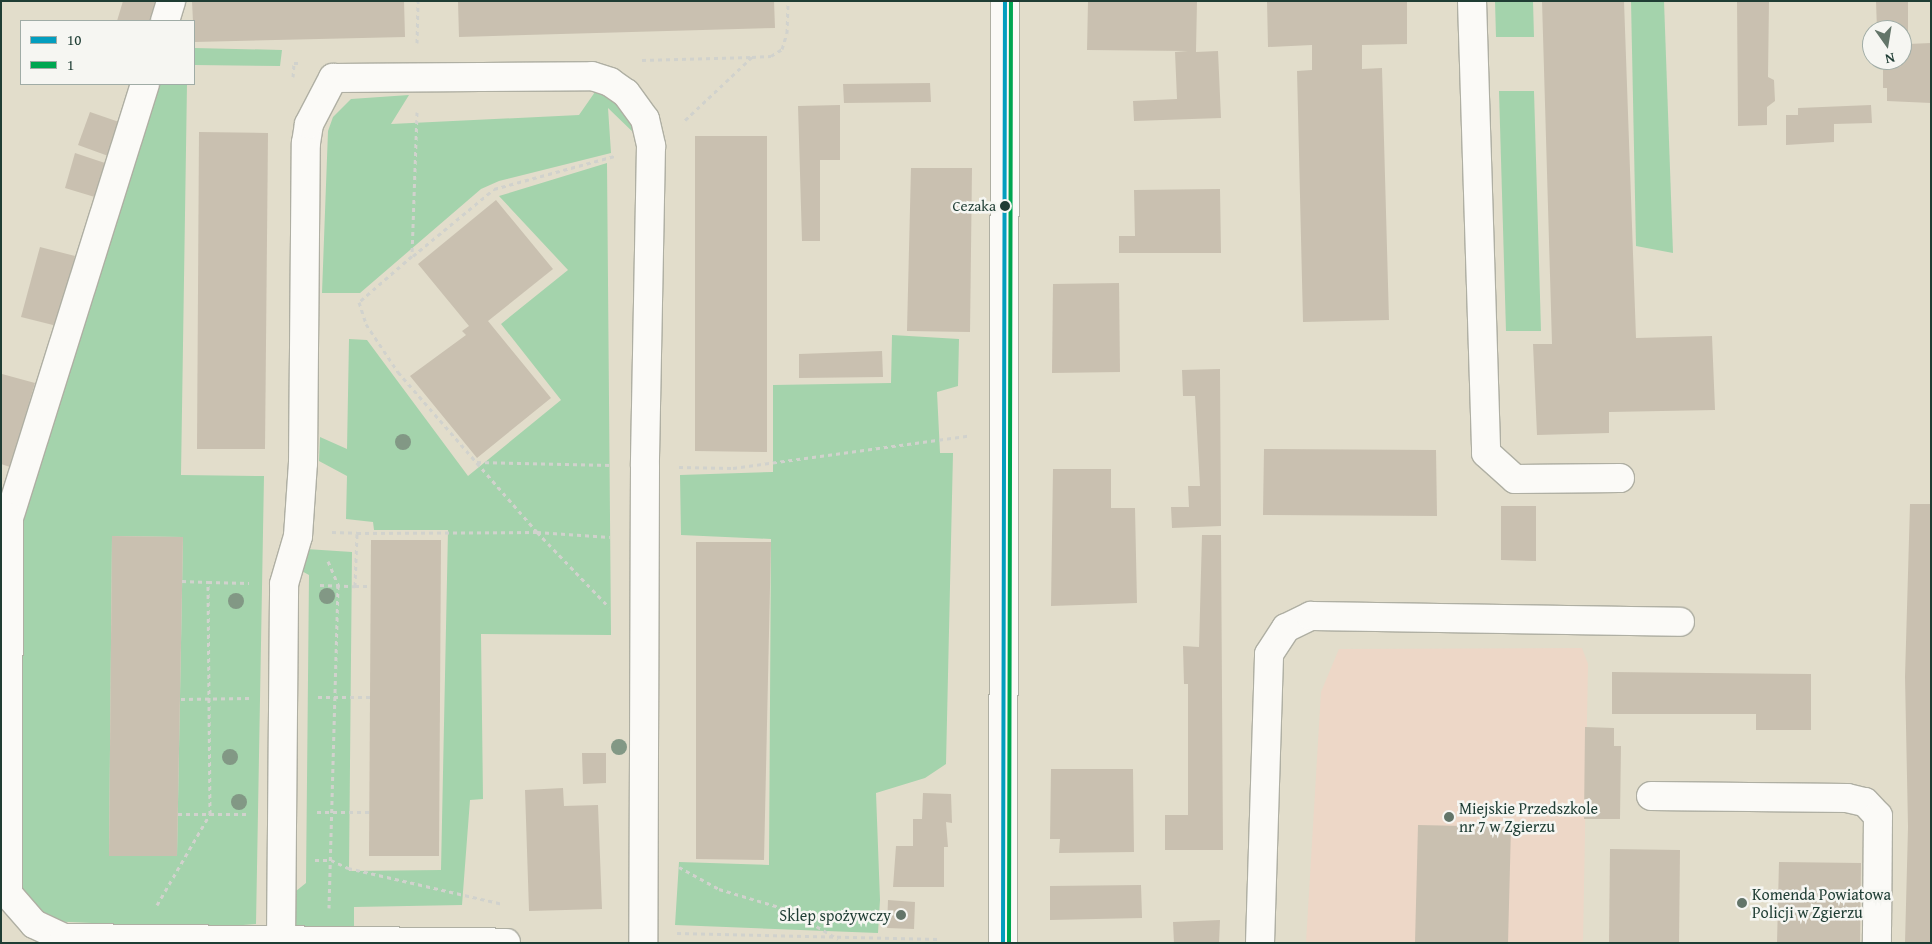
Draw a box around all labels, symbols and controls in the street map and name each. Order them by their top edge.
legend [20,20,195,85]
north arrow [1862,20,1912,70]
text: 10 [67,29,81,50]
text: N [1883,48,1897,69]
text: 1 [67,54,74,75]
place label: Cezaka [952,197,996,215]
marker: Cezaka [1000,201,1010,211]
place label: Miejskie Przedszkole nr 7 w Zgierzu [1459,798,1598,836]
marker: Miejskie Przedszkole nr 7 w Zgierzu [1443,811,1455,823]
place label: Komenda Powiatowa Policji w Zgierzu [1752,884,1891,922]
marker: Komenda Powiatowa Policji w Zgierzu [1736,897,1748,909]
place label: Sklep spożywczy [779,905,891,925]
marker: Sklep spożywczy [895,909,907,921]

